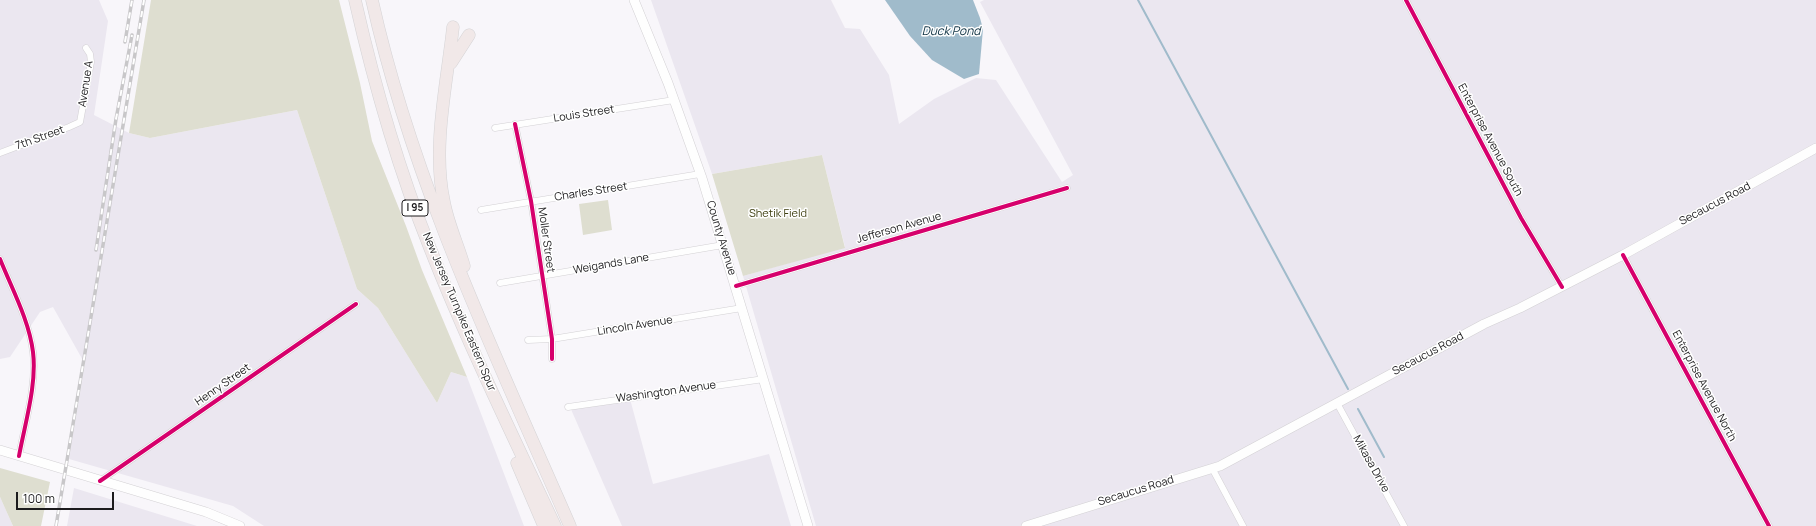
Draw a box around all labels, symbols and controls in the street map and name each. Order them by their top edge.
water label: Duck Pond [922,25,980,39]
street label: Avenue A [76,60,96,108]
street label: Enterprise Avenue South [1455,82,1525,198]
street label: Louis Street [553,103,615,125]
street label: 7th Street [14,123,66,153]
street label: Charles Street [554,180,628,204]
street label: Secaucus Road [1677,180,1753,228]
street label: County Avenue [703,199,739,277]
road number: I 95 [402,200,428,216]
street label: Moller Street [535,207,557,273]
park label: Shetik Field [749,207,807,221]
street label: Jefferson Avenue [855,210,943,246]
street label: New Jersey Turnpike Eastern Spur [419,231,499,393]
street label: Weigands Lane [572,251,650,277]
street label: Lincoln Avenue [596,314,674,338]
street label: Enterprise Avenue North [1669,328,1739,444]
street label: Secaucus Road [1390,330,1466,378]
street label: Henry Street [193,361,253,409]
street label: Washington Avenue [615,378,717,406]
street label: Mikasa Drive [1350,433,1392,495]
street label: Secaucus Road [1096,473,1176,509]
scale bar [18,484,116,510]
text: 100 m [23,490,55,507]

